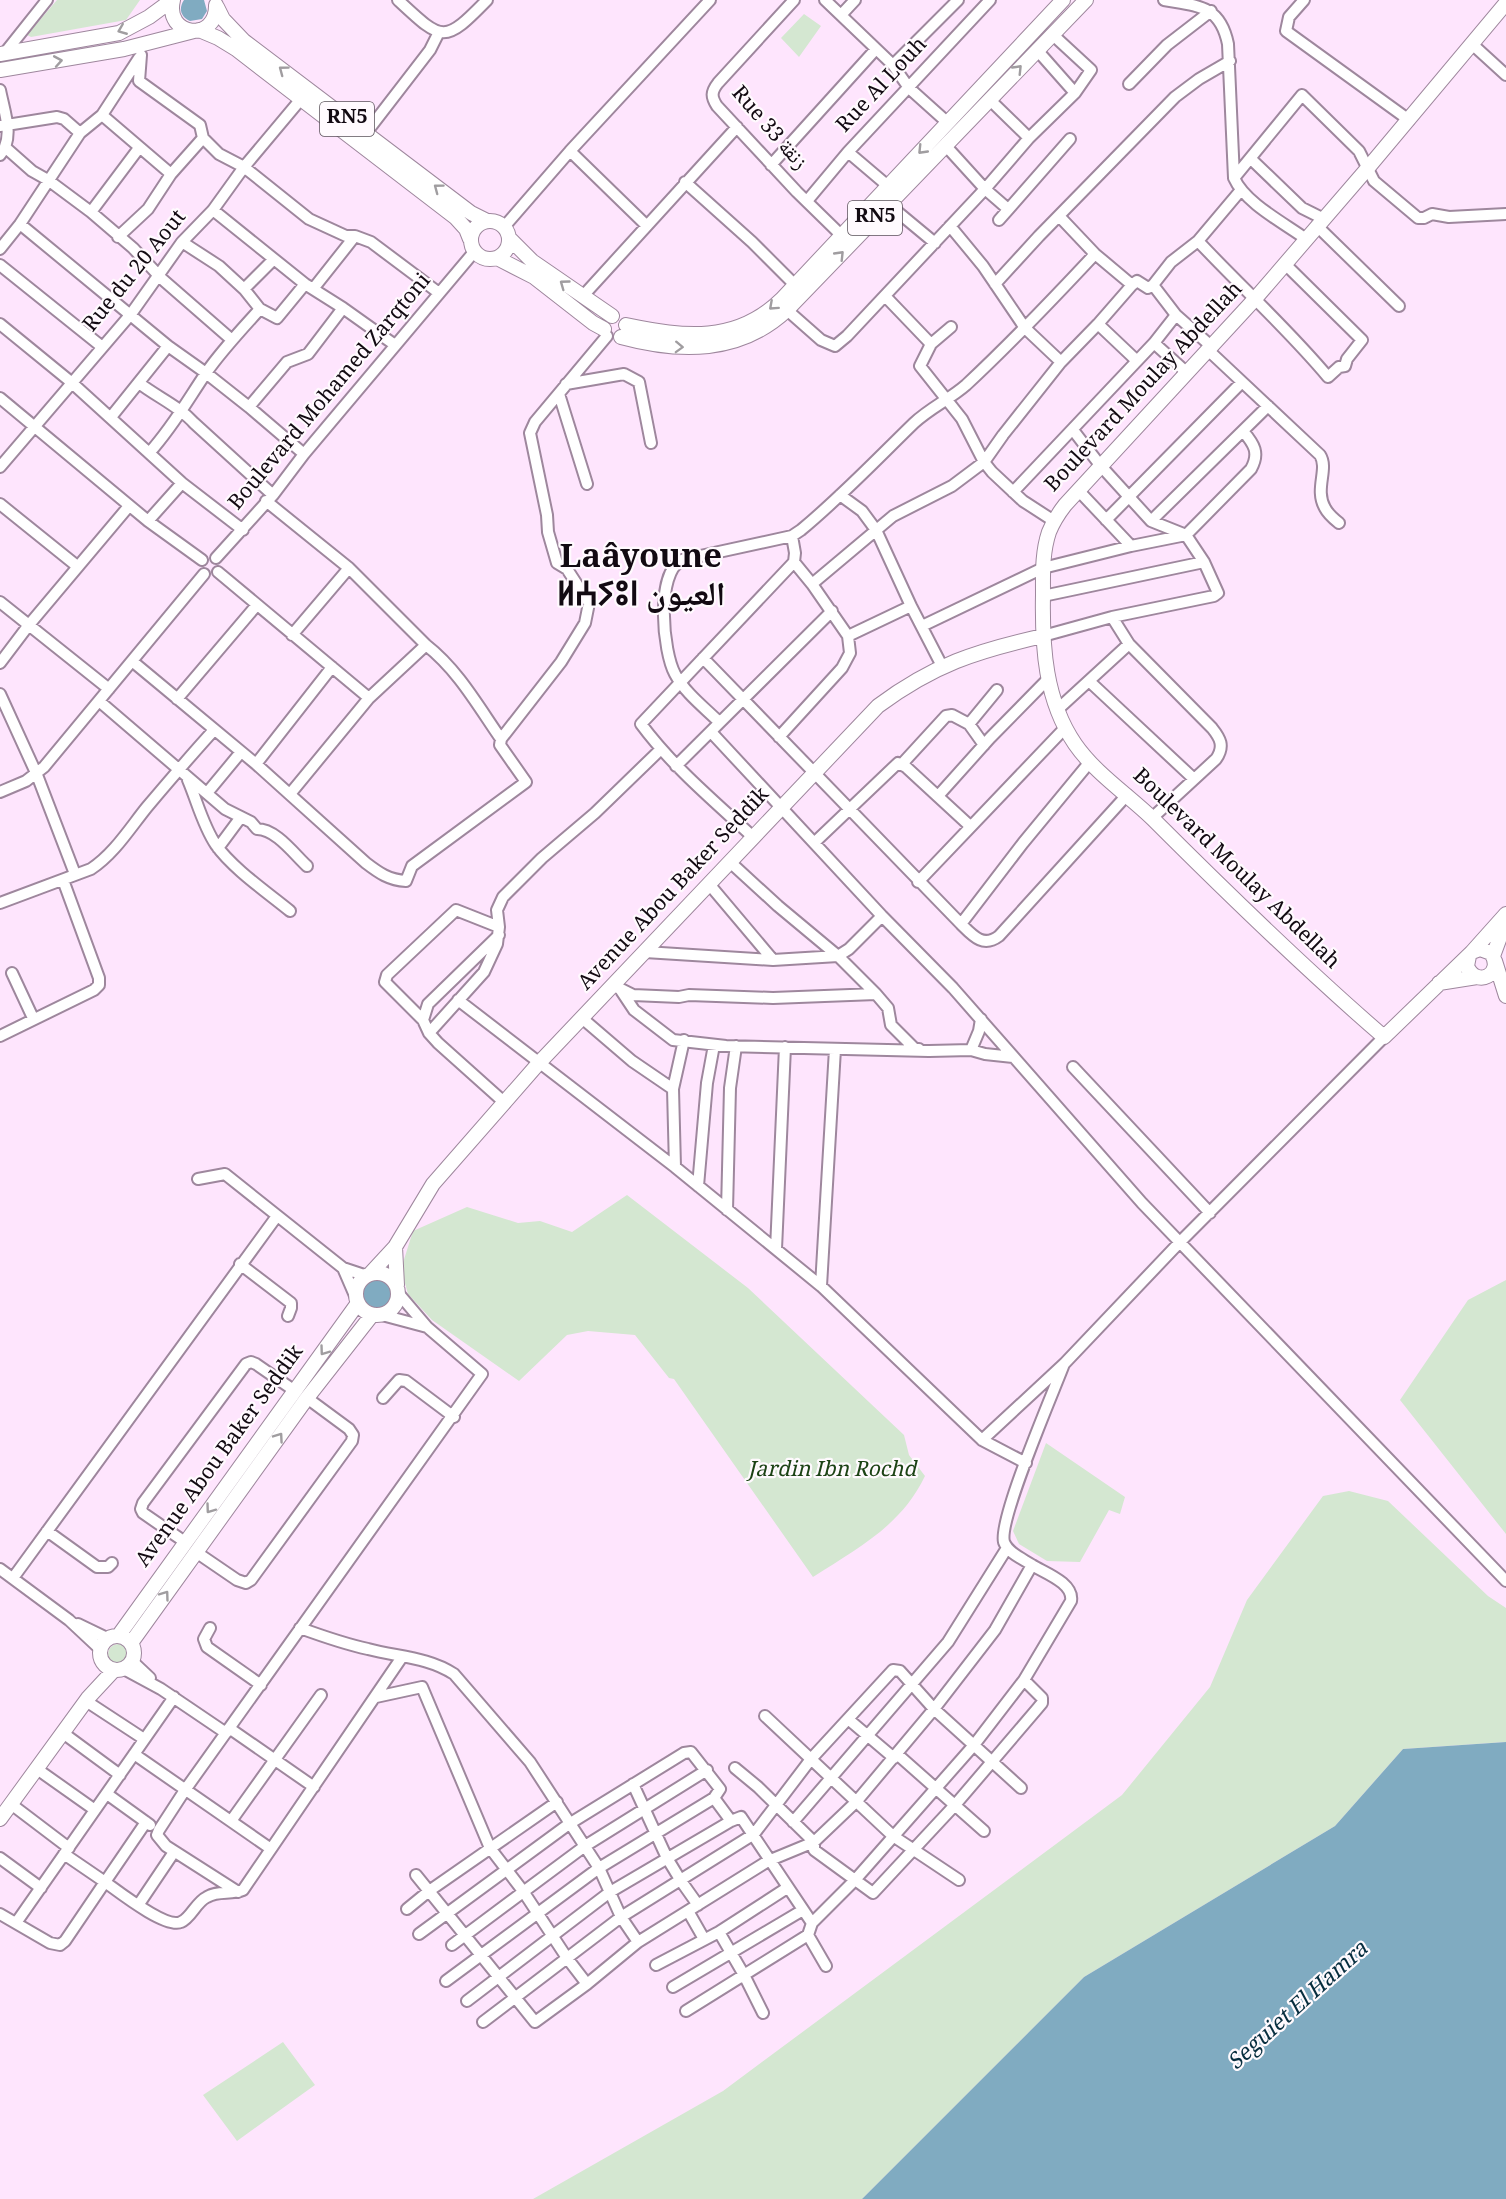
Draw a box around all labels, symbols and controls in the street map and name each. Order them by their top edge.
one-way arrow [117,23,128,35]
street label: Rue Al Louh [829,30,937,142]
one-way arrow [53,55,62,67]
one-way arrow [1011,65,1022,76]
one-way arrow [279,67,290,78]
street label: Rue 33 زنقة [721,79,815,179]
road number: RN5 [320,102,374,136]
one-way arrow [918,143,929,154]
one-way arrow [434,185,445,196]
road number: RN5 [848,201,902,235]
street label: Rue du 20 Aout [75,203,197,341]
one-way arrow [833,251,844,261]
street label: Boulevard Mohamed Zarqtoni [221,266,441,519]
street label: Boulevard Moulay Abdellah [1037,274,1253,502]
one-way arrow [559,280,570,291]
one-way arrow [769,299,780,310]
one-way arrow [674,340,683,353]
district label: Laâyoune ⵍⵄⵢⵓⵏ العيون [557,532,725,626]
street label: Boulevard Moulay Abdellah [1123,761,1347,979]
street label: Avenue Abou Baker Seddik [571,779,780,1000]
street label: Avenue Abou Baker Seddik [128,1338,314,1576]
one-way arrow [320,1344,331,1355]
one-way arrow [272,1433,283,1444]
park label: Jardin Ibn Rochd [746,1454,918,1489]
one-way arrow [206,1502,217,1513]
one-way arrow [158,1591,169,1602]
water label: Seguiet El Hamra [1220,1932,1379,2081]

